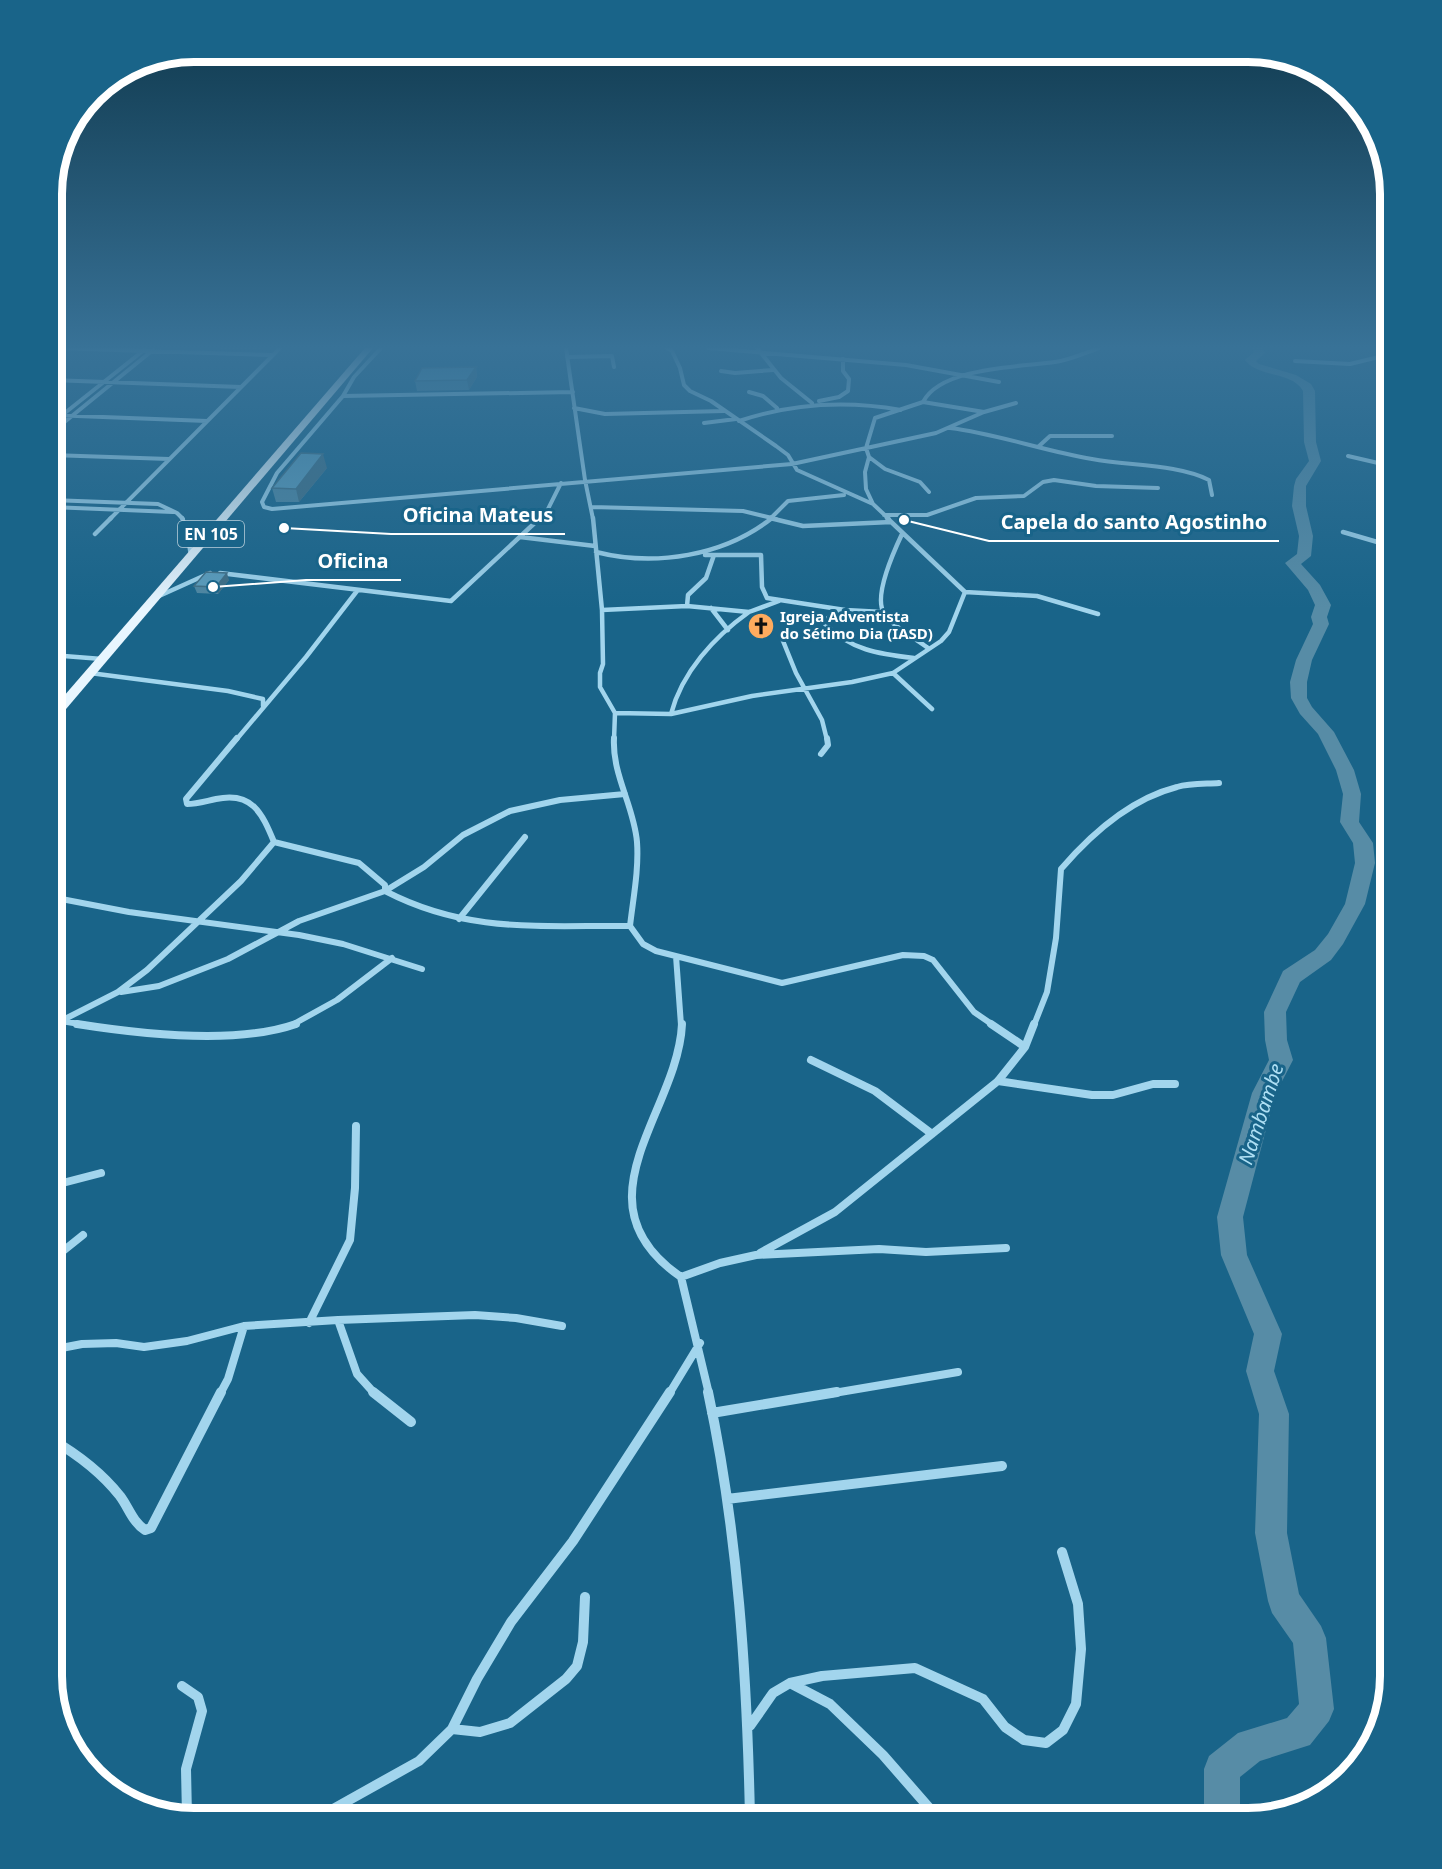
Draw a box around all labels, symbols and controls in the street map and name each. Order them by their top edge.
callout: Oficina Mateus [391,496,565,534]
text: Oficina Mateus [403,501,553,528]
callout: Capela do santo Agostinho [989,503,1279,541]
text: Capela do santo Agostinho [1001,508,1267,535]
road number: EN 105 [178,521,244,547]
callout: Oficina [306,542,401,580]
text: Oficina [318,547,388,574]
place label: Igreja Adventista do Sétimo Dia (IASD) [780,606,933,643]
church icon: Igreja Adventista do Sétimo Dia (IASD) [746,611,776,641]
water label: Nambambe [1231,1060,1290,1168]

